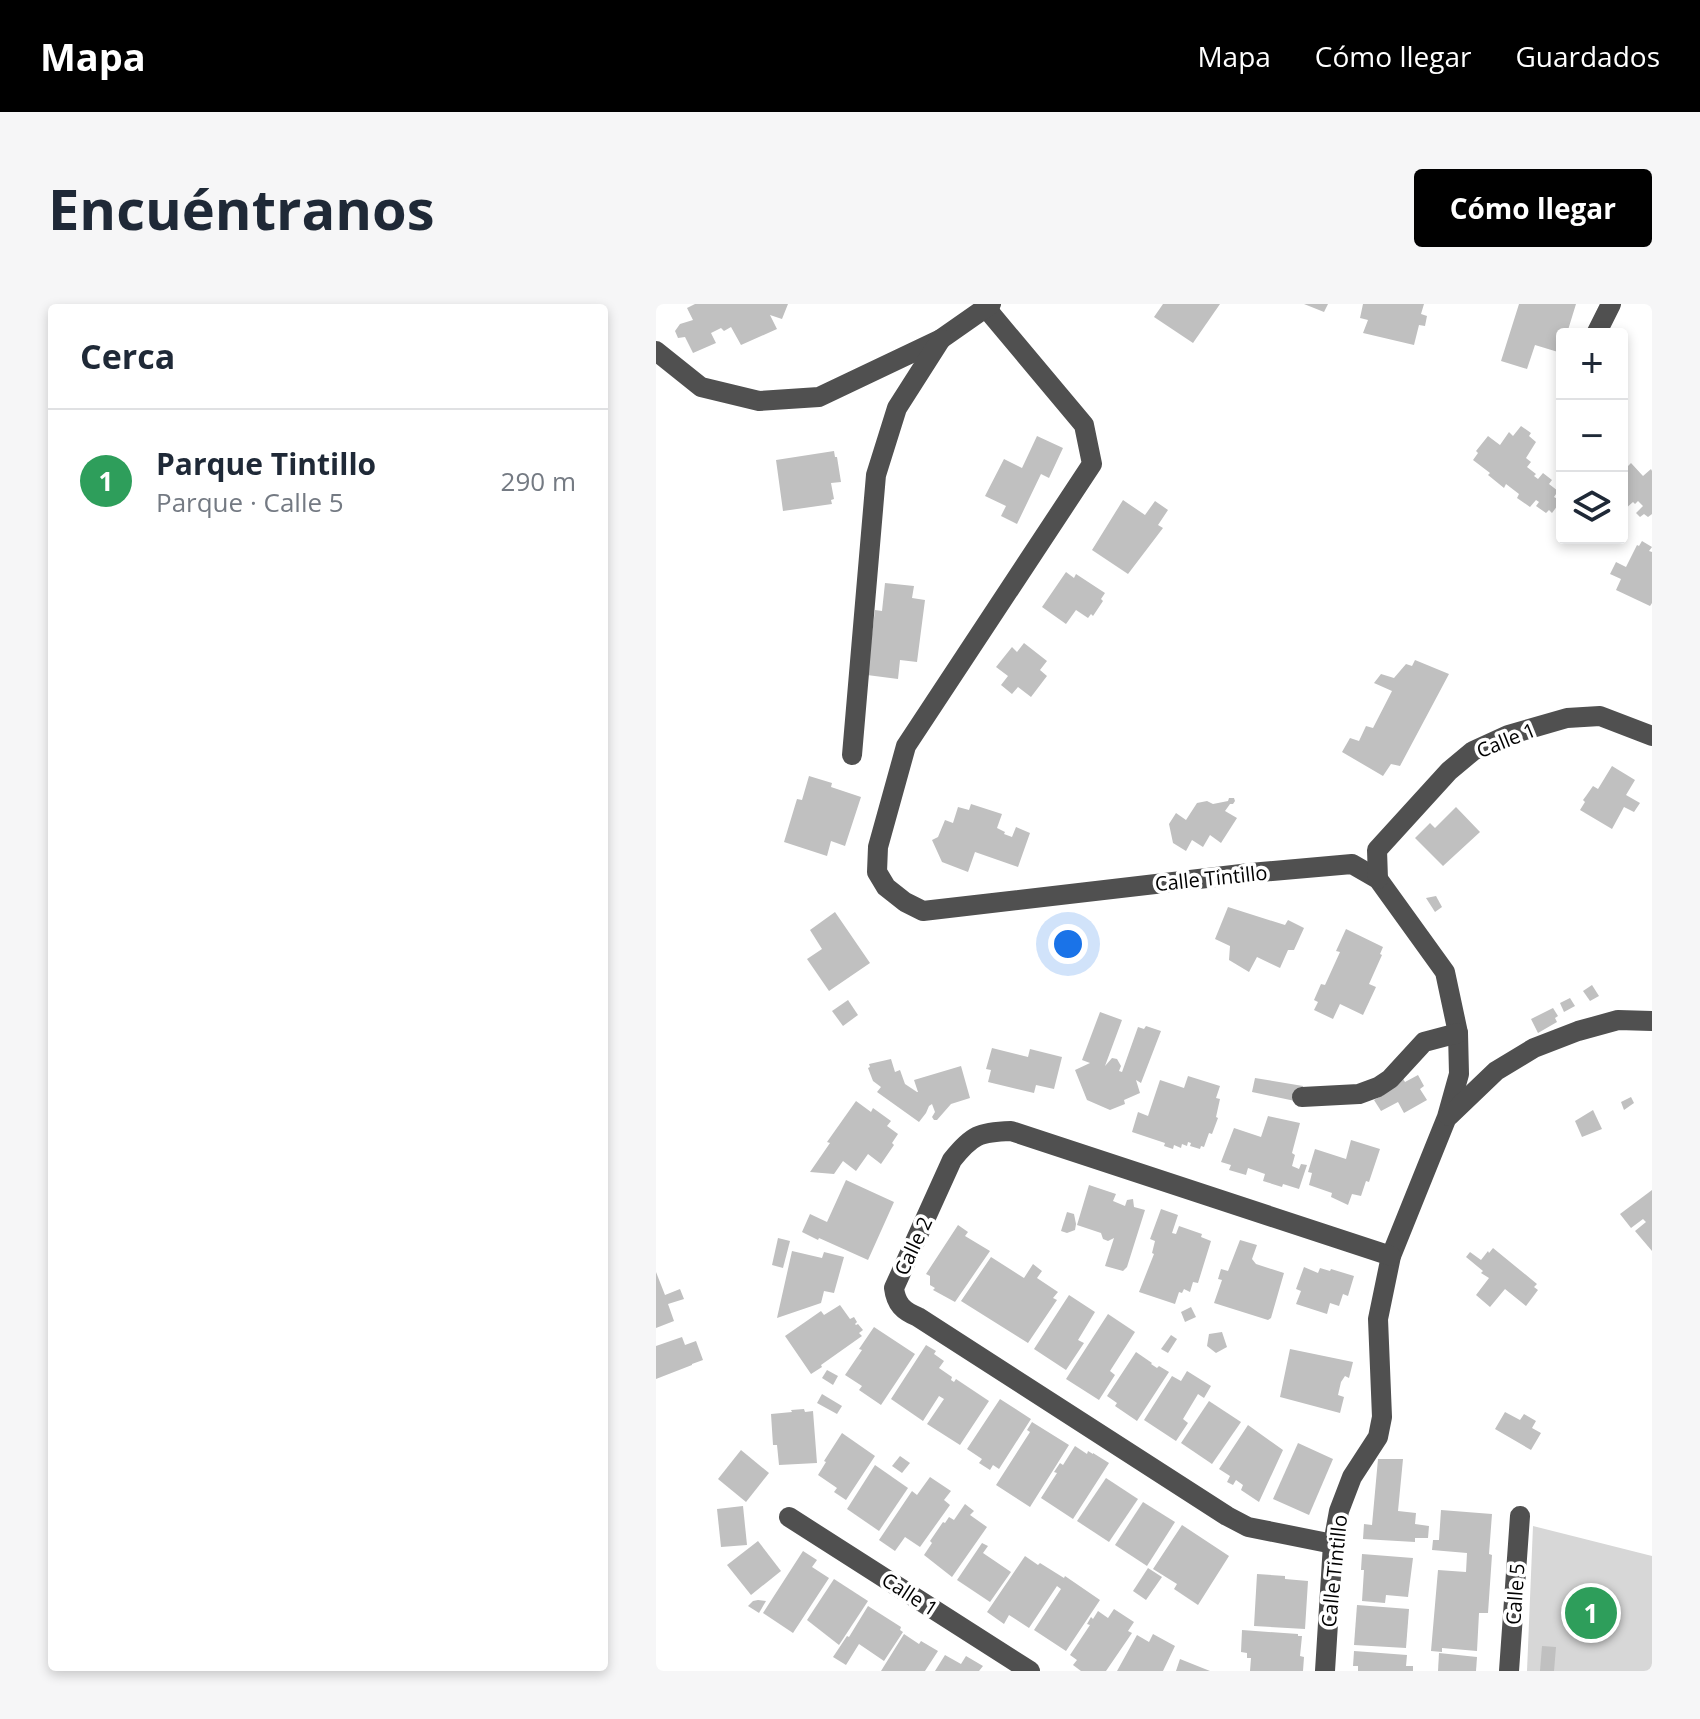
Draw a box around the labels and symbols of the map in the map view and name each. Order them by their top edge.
street label: Calle 1 [1472,716,1540,764]
street label: Calle Tintillo [1153,859,1269,897]
your location [1048,924,1088,964]
street label: Calle 2 [888,1212,938,1280]
street label: Calle Tintillo [1315,1513,1353,1629]
street label: Calle 5 [1499,1562,1531,1626]
street label: Calle 1 [877,1566,943,1622]
pin: 1 [1565,1583,1617,1643]

